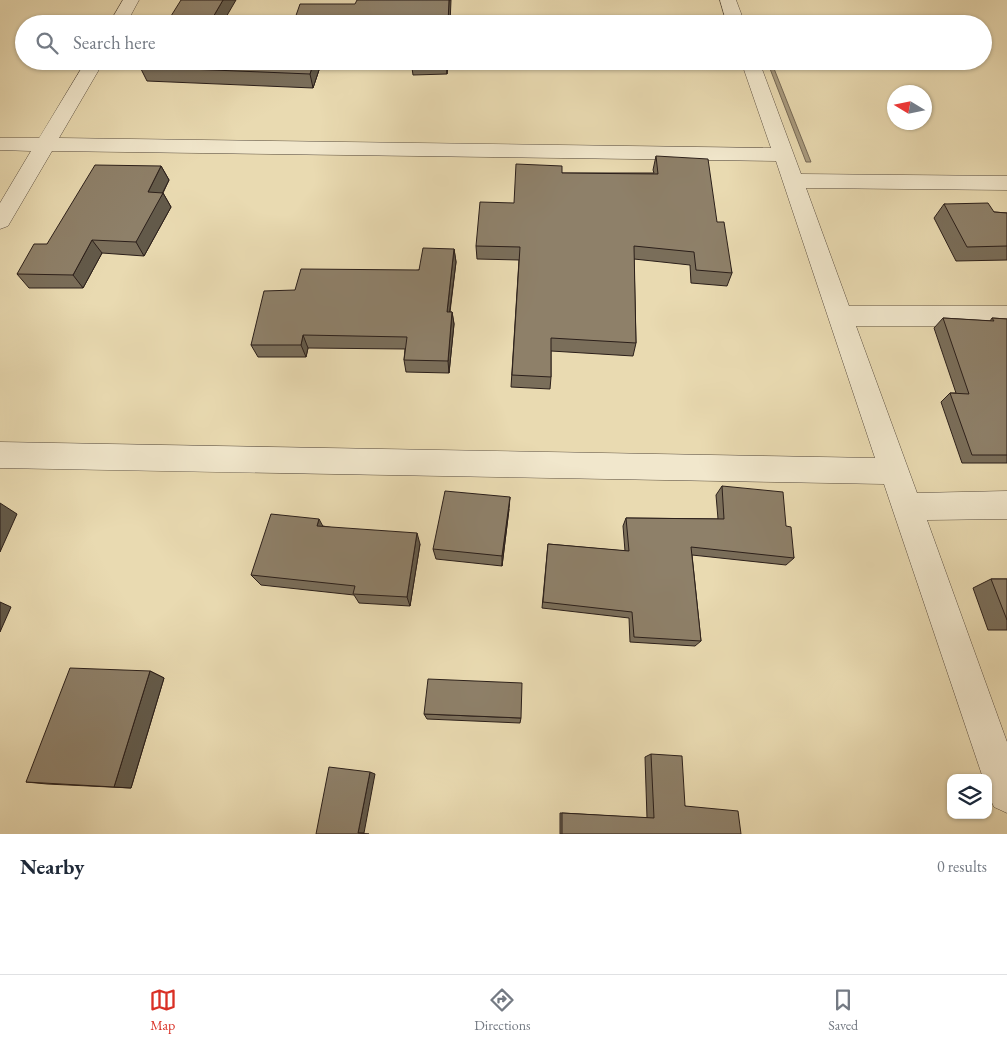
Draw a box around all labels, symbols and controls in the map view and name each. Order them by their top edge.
search box [15,15,992,70]
icon: search [33,29,61,57]
text: Search here [73,30,155,55]
north arrow [887,85,932,130]
map controls [947,774,992,819]
button: layers [947,774,992,819]
text: Nearby [20,853,84,880]
text: 0 results [937,856,987,877]
tab: Map [149,986,177,1034]
tab: Directions [474,986,531,1034]
tab: Saved [828,986,858,1034]

